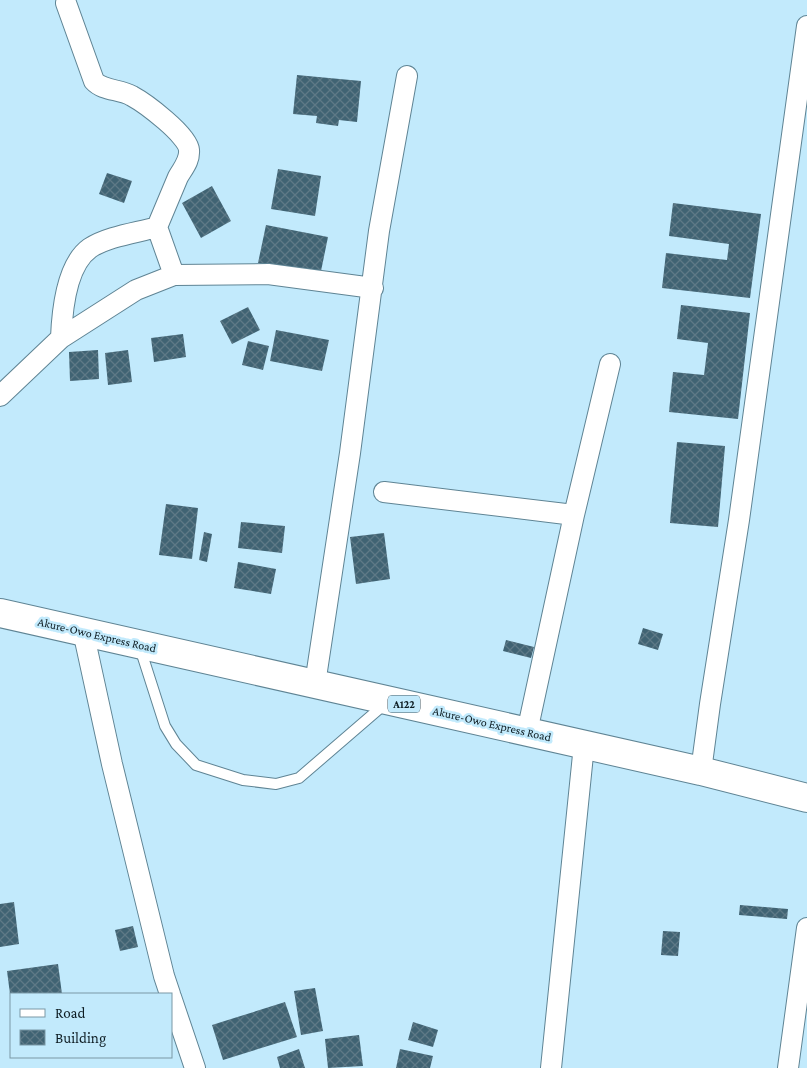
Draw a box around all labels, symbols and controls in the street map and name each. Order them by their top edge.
street label: Akure-Owo Express Road [36,615,158,656]
road number: A122 [388,696,420,712]
street label: Akure-Owo Express Road [431,704,553,745]
legend [10,993,172,1058]
text: Road [55,1005,86,1021]
text: Building [55,1030,106,1047]

